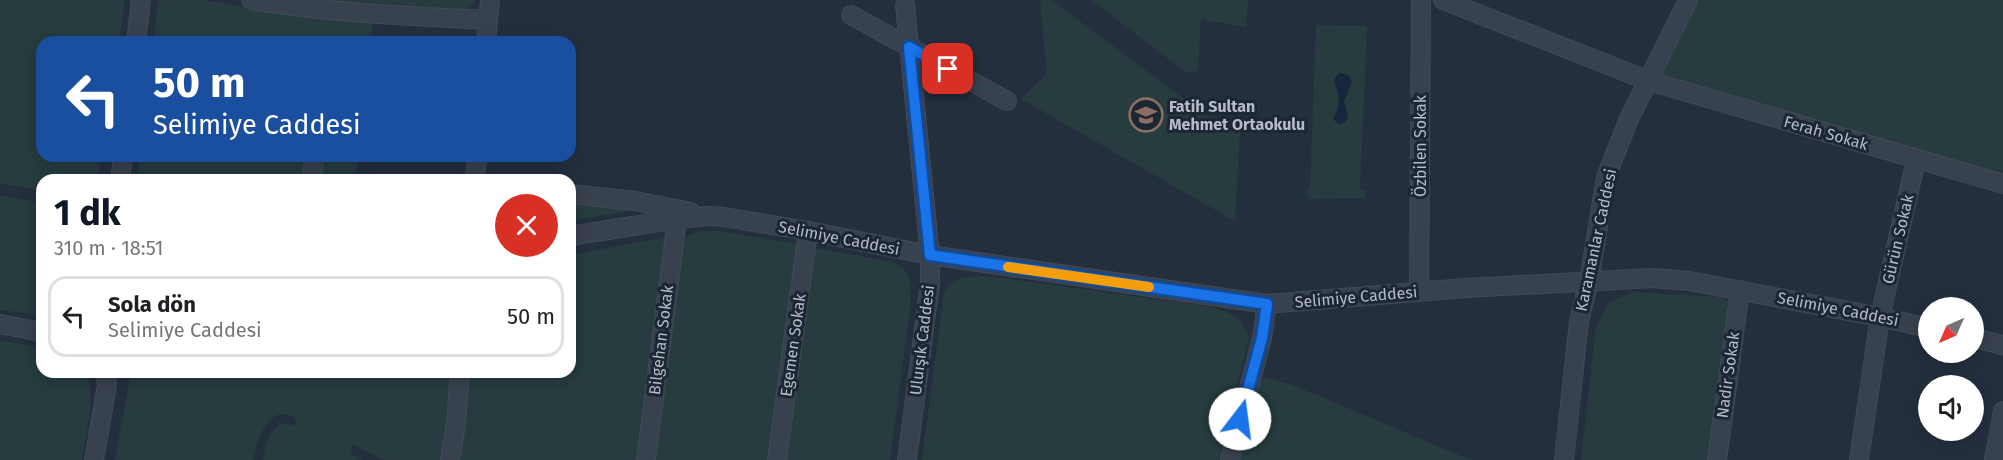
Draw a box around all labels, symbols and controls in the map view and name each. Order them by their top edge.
pin [922,43,973,94]
icon: arrive [931,52,964,85]
text: 50 m [153,58,246,108]
icon: left [54,60,132,138]
street label: Özbilen Sokak [1411,94,1430,197]
school or university icon: Fatih Sultan Mehmet Ortaokulu [1128,97,1164,133]
place label: Fatih Sultan Mehmet Ortaokulu [1169,97,1305,134]
text: Selimiye Caddesi [153,109,361,141]
street label: Ferah Sokak [1782,112,1871,154]
street label: Karamanlar Caddesi [1572,167,1620,313]
text: 1 dk [54,191,121,235]
street label: Gürün Sokak [1878,192,1918,286]
button: close [495,194,558,257]
street label: Selimiye Caddesi [777,217,901,259]
text: 310 m · 18:51 [54,236,163,260]
street label: Selimiye Caddesi [1294,282,1418,312]
street label: Bilgehan Sokak [645,283,677,396]
street label: Uluışık Caddesi [906,284,939,396]
street label: Selimiye Caddesi [1776,288,1900,330]
text: Sola dön [108,291,196,318]
street label: Egemen Sokak [776,291,810,398]
north arrow [1918,297,1984,363]
map controls [1918,297,1984,441]
icon: left [57,300,90,333]
text: 50 m [507,303,555,330]
text: Selimiye Caddesi [108,318,262,342]
street label: Nadir Sokak [1713,330,1744,419]
button: sound [1918,375,1984,441]
position arrow [1208,387,1272,451]

